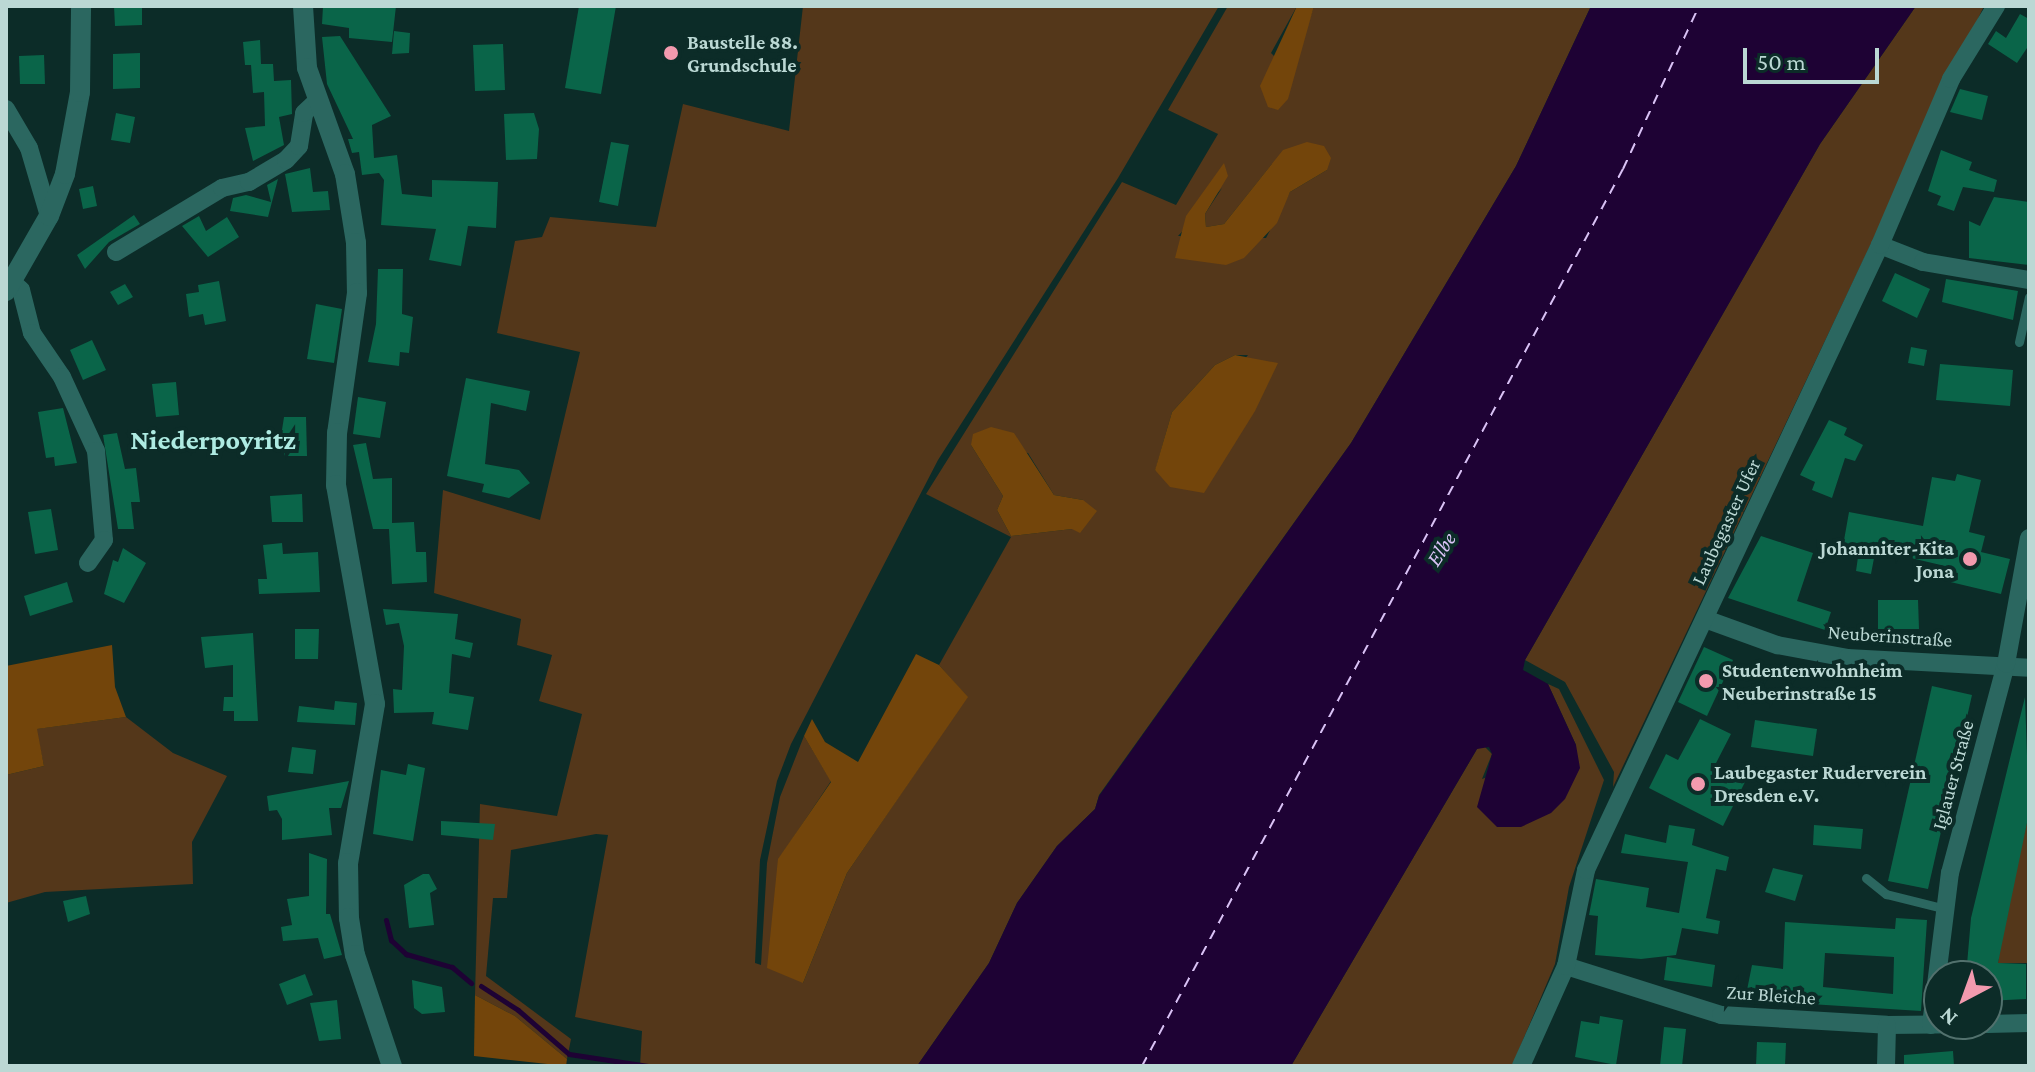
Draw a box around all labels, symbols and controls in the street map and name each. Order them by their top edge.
place label: Baustelle 88. Grundschule [687,30,798,77]
scale bar [1747,32,1883,82]
marker: Baustelle 88. Grundschule [662,44,680,62]
text: 50 m [1757,48,1806,75]
district label: Niederpoyritz [130,423,296,457]
street label: Laubegaster Ufer [1686,455,1766,589]
water label: Elbe [1420,527,1462,571]
place label: Johanniter-Kita Jona [1820,536,1954,583]
marker: Johanniter-Kita Jona [1961,550,1979,568]
street label: Neuberinstraße [1827,620,1953,652]
place label: Studentenwohnheim Neuberinstraße 15 [1722,658,1902,705]
marker: Studentenwohnheim Neuberinstraße 15 [1697,672,1715,690]
street label: Iglauer Straße [1927,718,1979,832]
place label: Laubegaster Ruderverein Dresden e.V. [1714,760,1926,807]
marker: Laubegaster Ruderverein Dresden e.V. [1689,775,1707,793]
north arrow [1923,960,2003,1040]
street label: Zur Bleiche [1725,980,1817,1010]
text: N [1934,1003,1962,1031]

